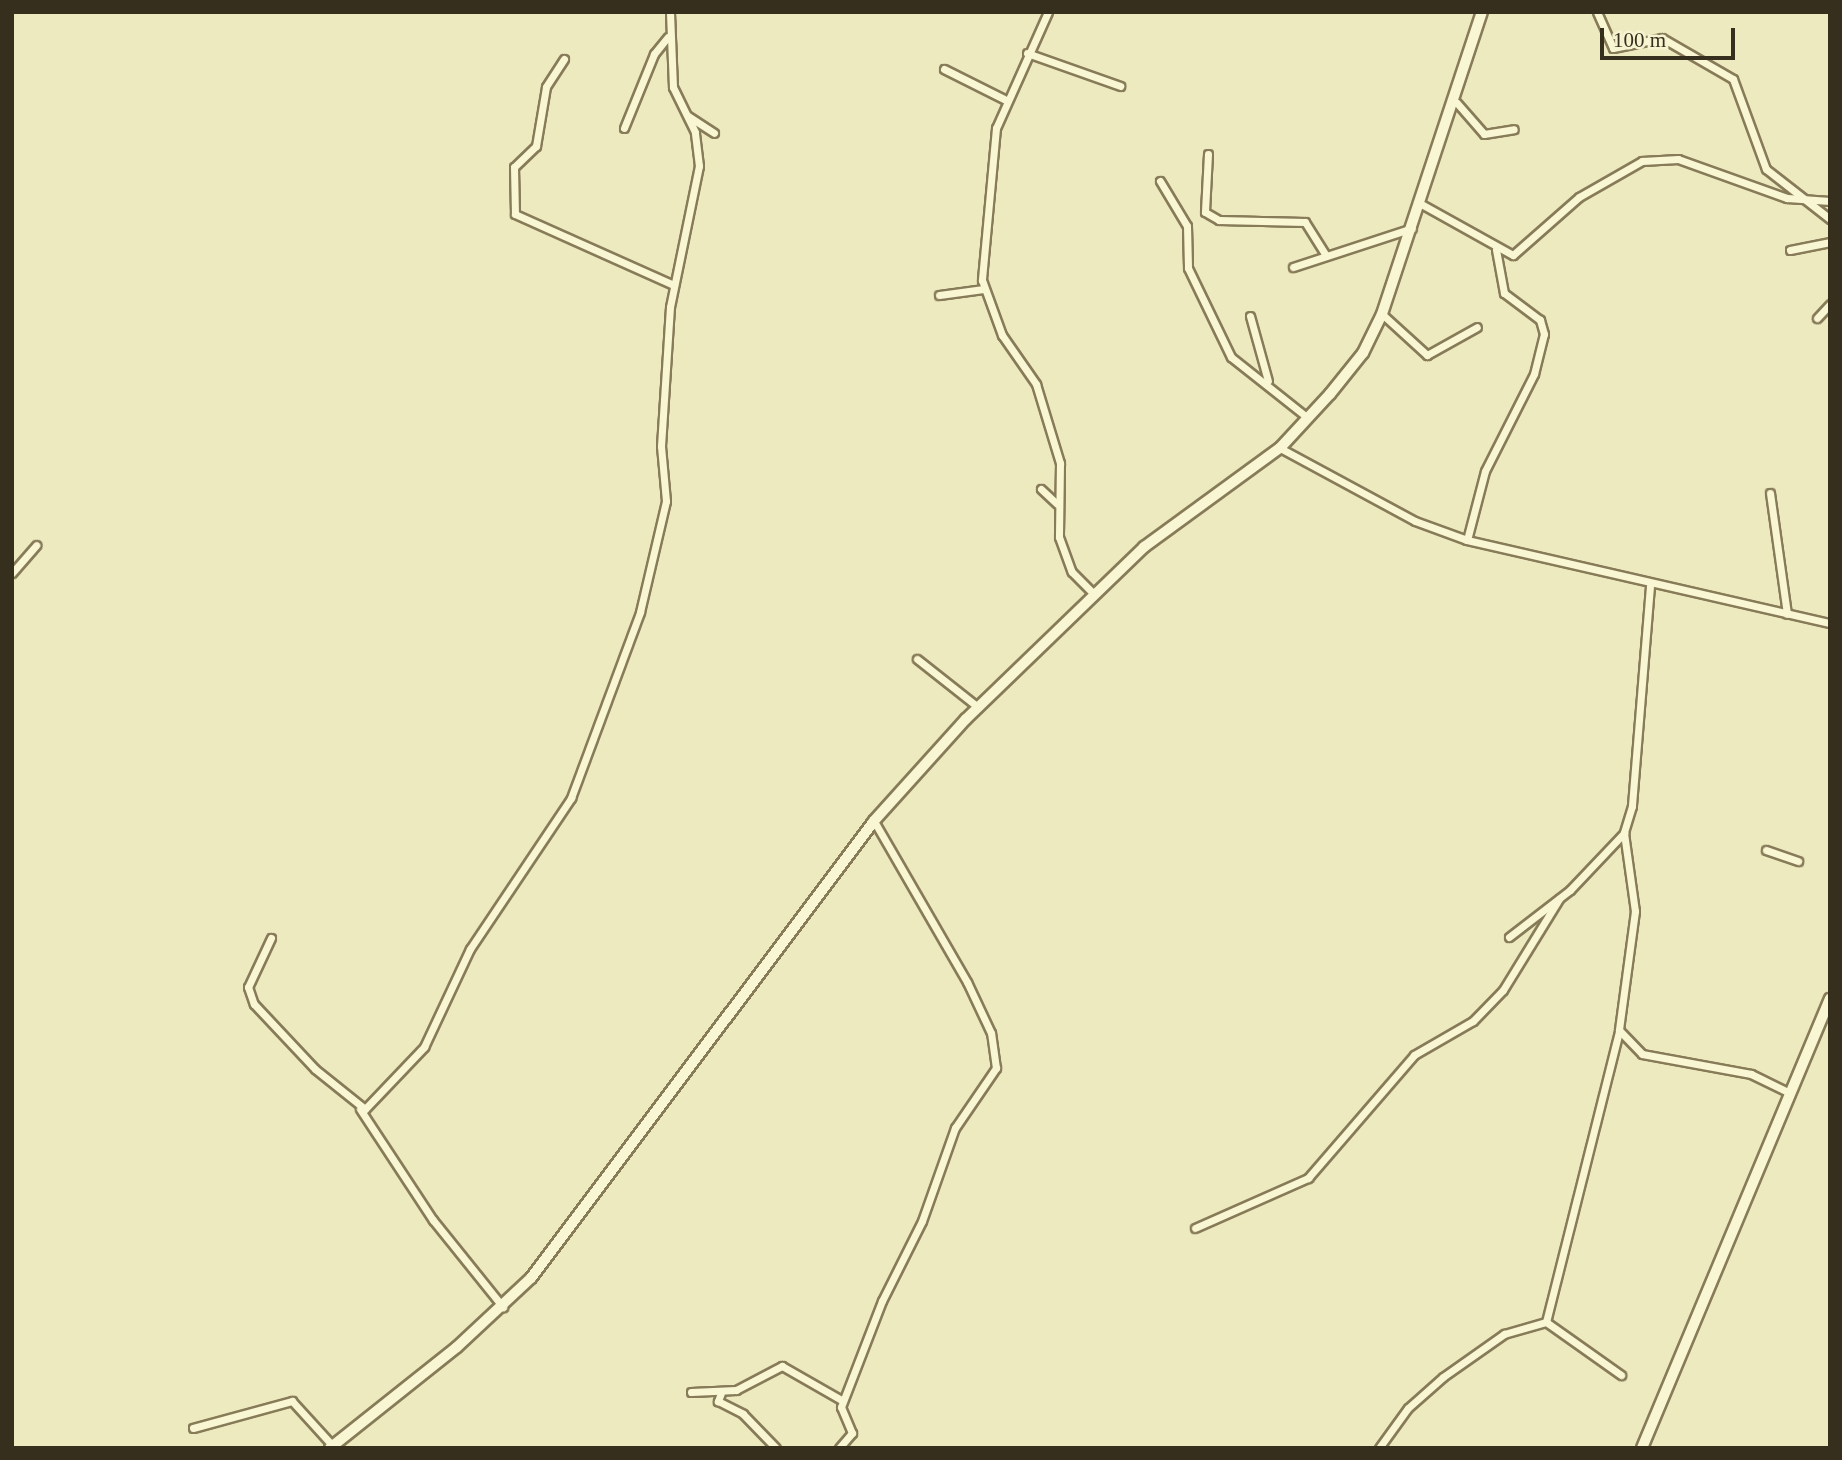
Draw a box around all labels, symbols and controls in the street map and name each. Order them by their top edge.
scale bar [1604,14,1739,58]
text: 100 m [1613,28,1666,52]

